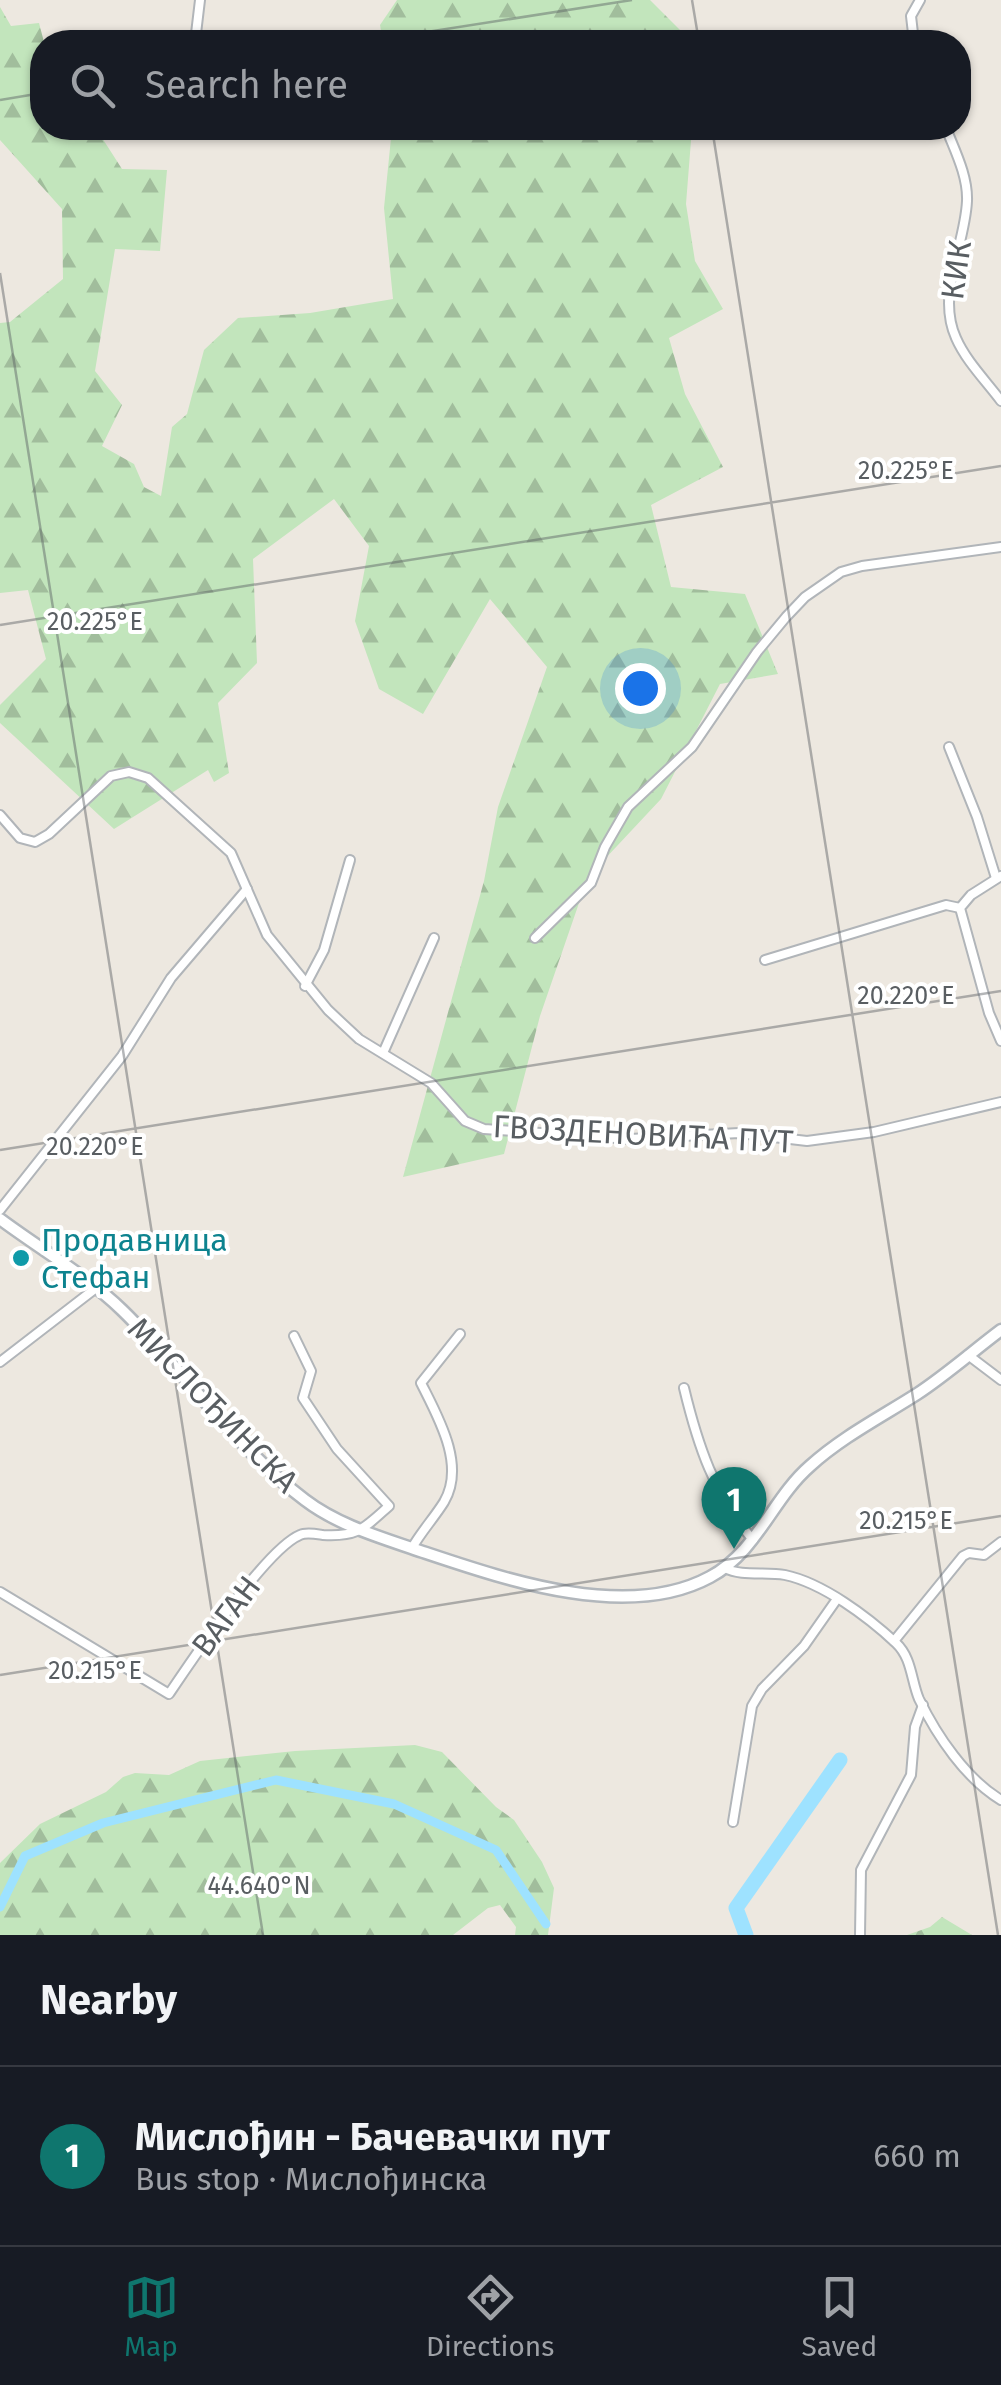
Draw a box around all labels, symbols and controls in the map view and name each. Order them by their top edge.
search box [30,30,971,140]
icon: search [65,58,120,113]
text: Search here [145,62,348,108]
street label: КИК [933,238,979,302]
text: 20.225°E [858,456,954,486]
text: 20.225°E [47,607,143,637]
your location [615,663,666,714]
text: 20.220°E [857,981,955,1011]
street label: ГВОЗДЕНОВИЋА ПУТ [492,1107,795,1161]
text: 20.220°E [46,1132,144,1162]
place label: Продавница Стефан [41,1221,228,1296]
marker: Продавница Стефан [10,1247,32,1269]
street label: МИСЛОЂИНСКА [120,1310,306,1501]
pin: 1 [702,1466,766,1549]
text: 20.215°E [859,1506,953,1536]
street label: ВАГАН [184,1568,268,1664]
text: 20.215°E [48,1656,142,1686]
text: 44.640°N [207,1871,311,1901]
text: Nearby [40,1975,177,2025]
text: Мислођин - Бачевачки пут [135,2114,610,2160]
text: 1 [65,2137,80,2175]
text: 660 m [873,2137,961,2175]
text: Bus stop · Мислођинска [135,2160,487,2198]
tab: Map [124,2270,179,2363]
tab: Directions [426,2270,554,2363]
tab: Saved [802,2270,877,2363]

